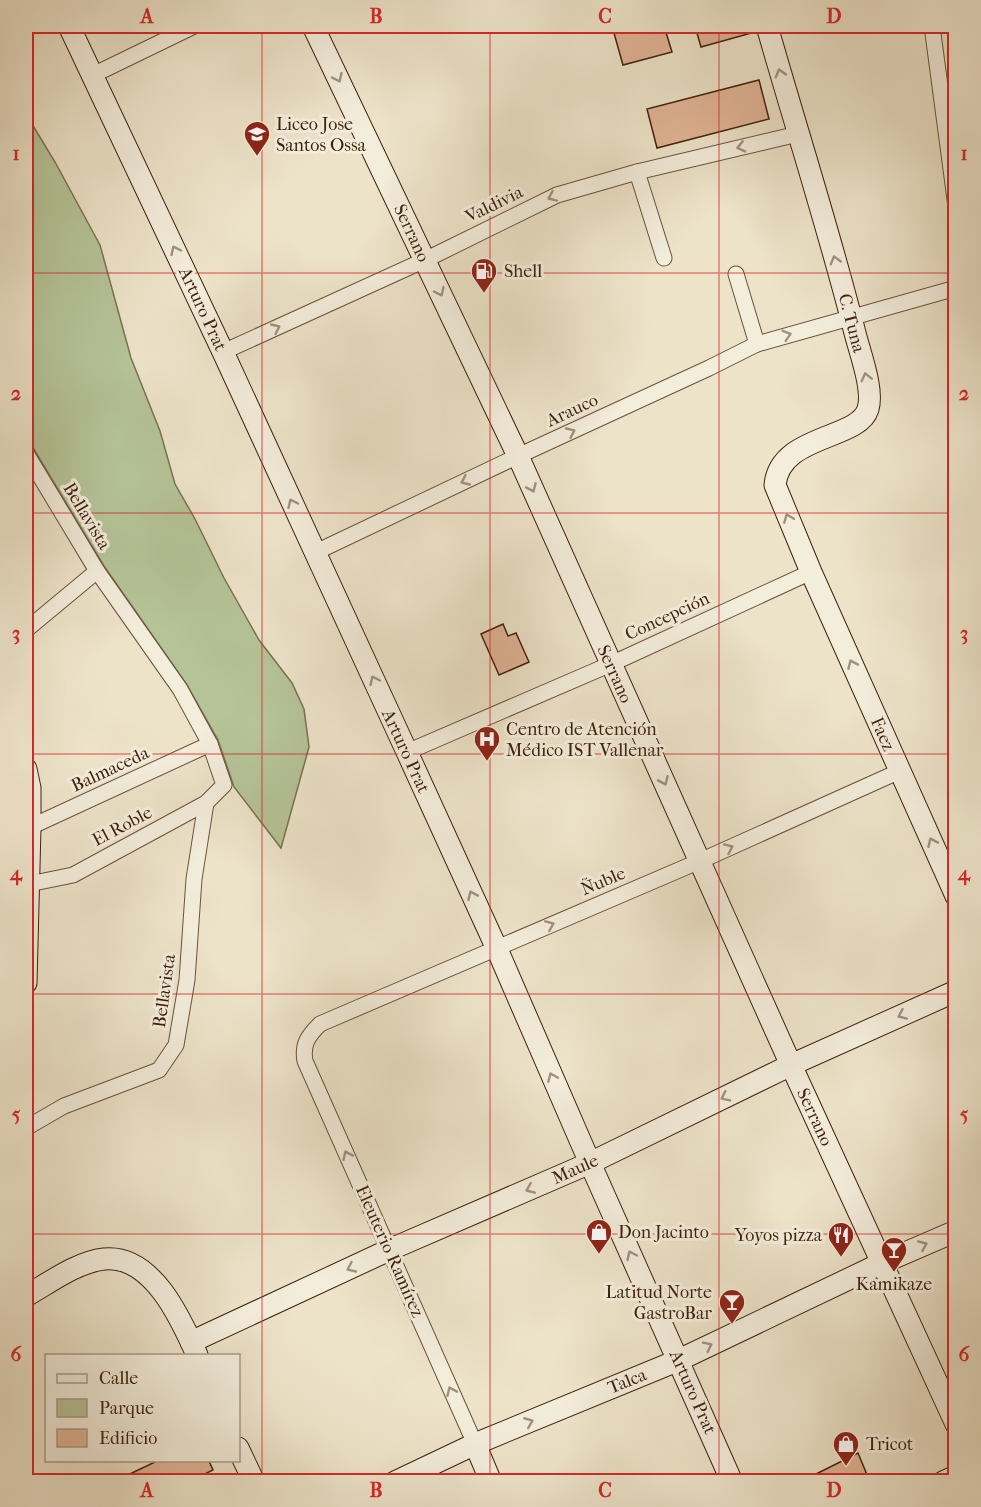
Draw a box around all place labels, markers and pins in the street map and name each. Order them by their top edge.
place label: Liceo Jose Santos Ossa [276,114,367,156]
school or university icon: Liceo Jose Santos Ossa [242,119,272,157]
fuel station icon: Shell [469,256,499,294]
place label: Shell [504,261,542,282]
place label: Centro de Atención Médico IST Vallenar [506,719,664,761]
hospital icon: Centro de Atención Médico IST Vallenar [472,724,502,762]
shop icon: Don Jacinto [584,1217,614,1255]
restaurant icon: Yoyos pizza [826,1220,856,1258]
place label: Don Jacinto [618,1222,709,1243]
place label: Yoyos pizza [734,1225,823,1246]
bar icon: Kamikaze [879,1235,909,1273]
place label: Kamikaze [856,1274,932,1295]
place label: Latitud Norte GastroBar [606,1282,712,1324]
bar icon: Latitud Norte GastroBar [717,1287,747,1325]
shop icon: Tricot [831,1429,861,1467]
place label: Tricot [866,1434,914,1455]

